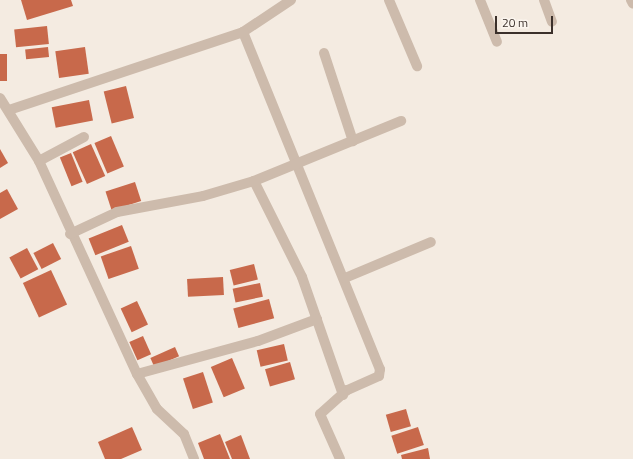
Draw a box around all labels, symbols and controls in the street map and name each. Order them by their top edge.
scale bar [497,8,555,34]
text: 20 m [502,13,528,32]

